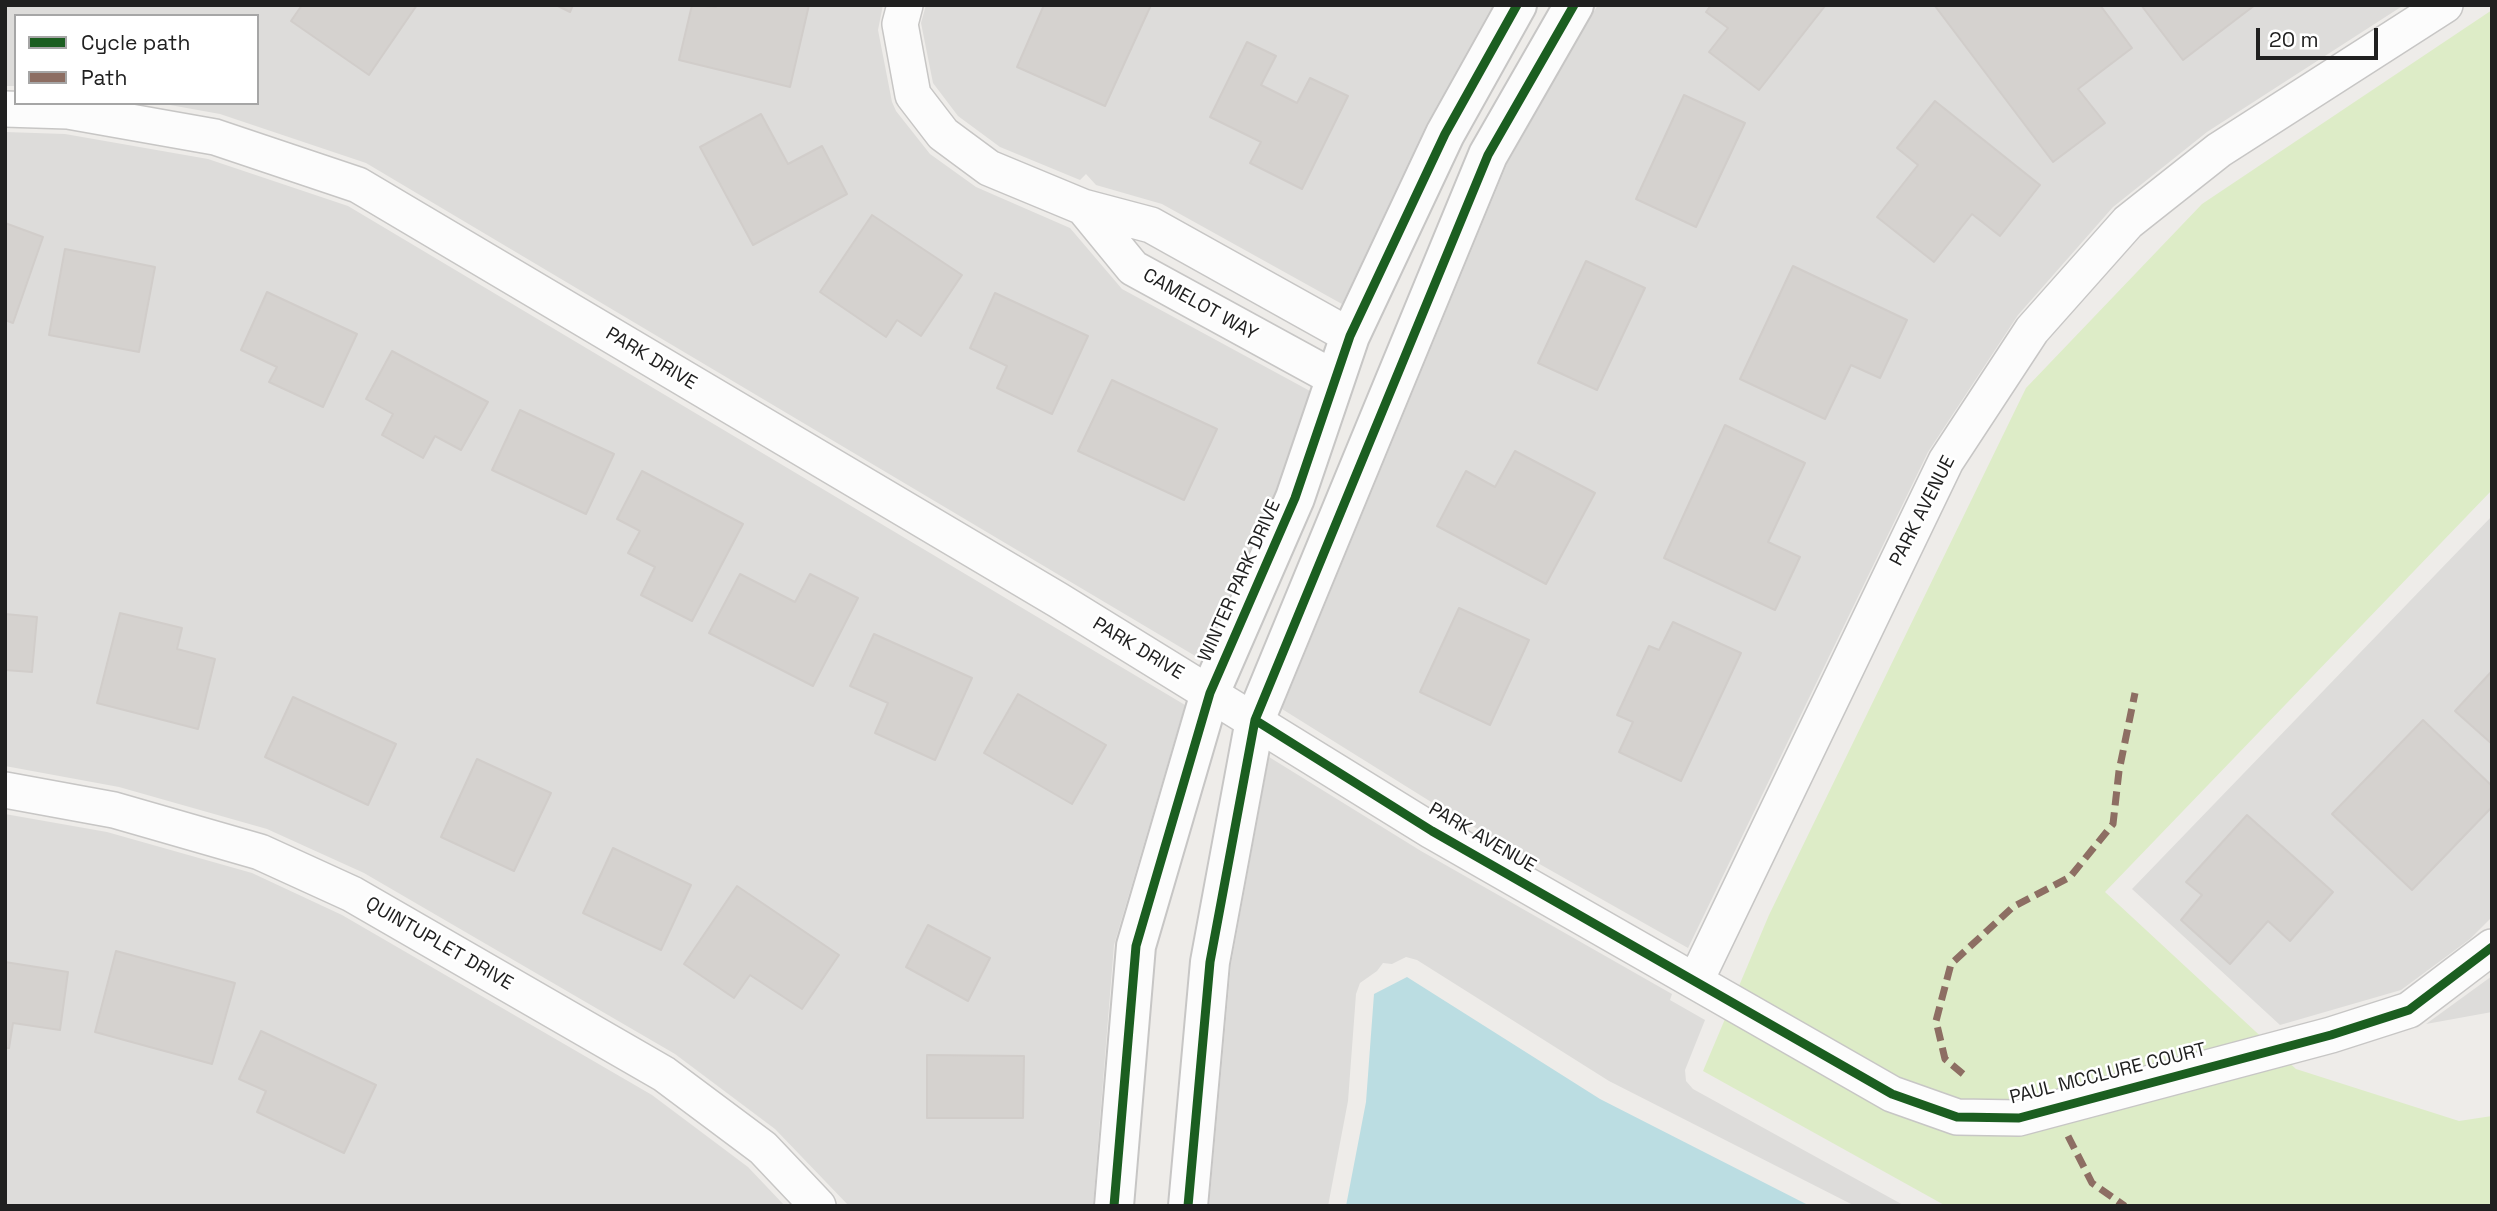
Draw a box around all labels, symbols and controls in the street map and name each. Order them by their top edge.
legend [14,14,259,105]
scale bar [2259,14,2382,58]
text: 20 m [2269,26,2319,53]
text: Cycle path [81,29,190,56]
text: Path [81,64,127,91]
street label: CAMELOT WAY [1139,264,1261,346]
street label: PARK DRIVE [601,323,701,395]
street label: PARK AVENUE [1886,452,1960,570]
street label: WINTER PARK DRIVE [1194,496,1286,666]
street label: PARK DRIVE [1088,613,1188,685]
street label: PARK AVENUE [1424,798,1540,878]
street label: QUINTUPLET DRIVE [361,892,517,996]
street label: PAUL MCCLURE COURT [2007,1039,2209,1109]

